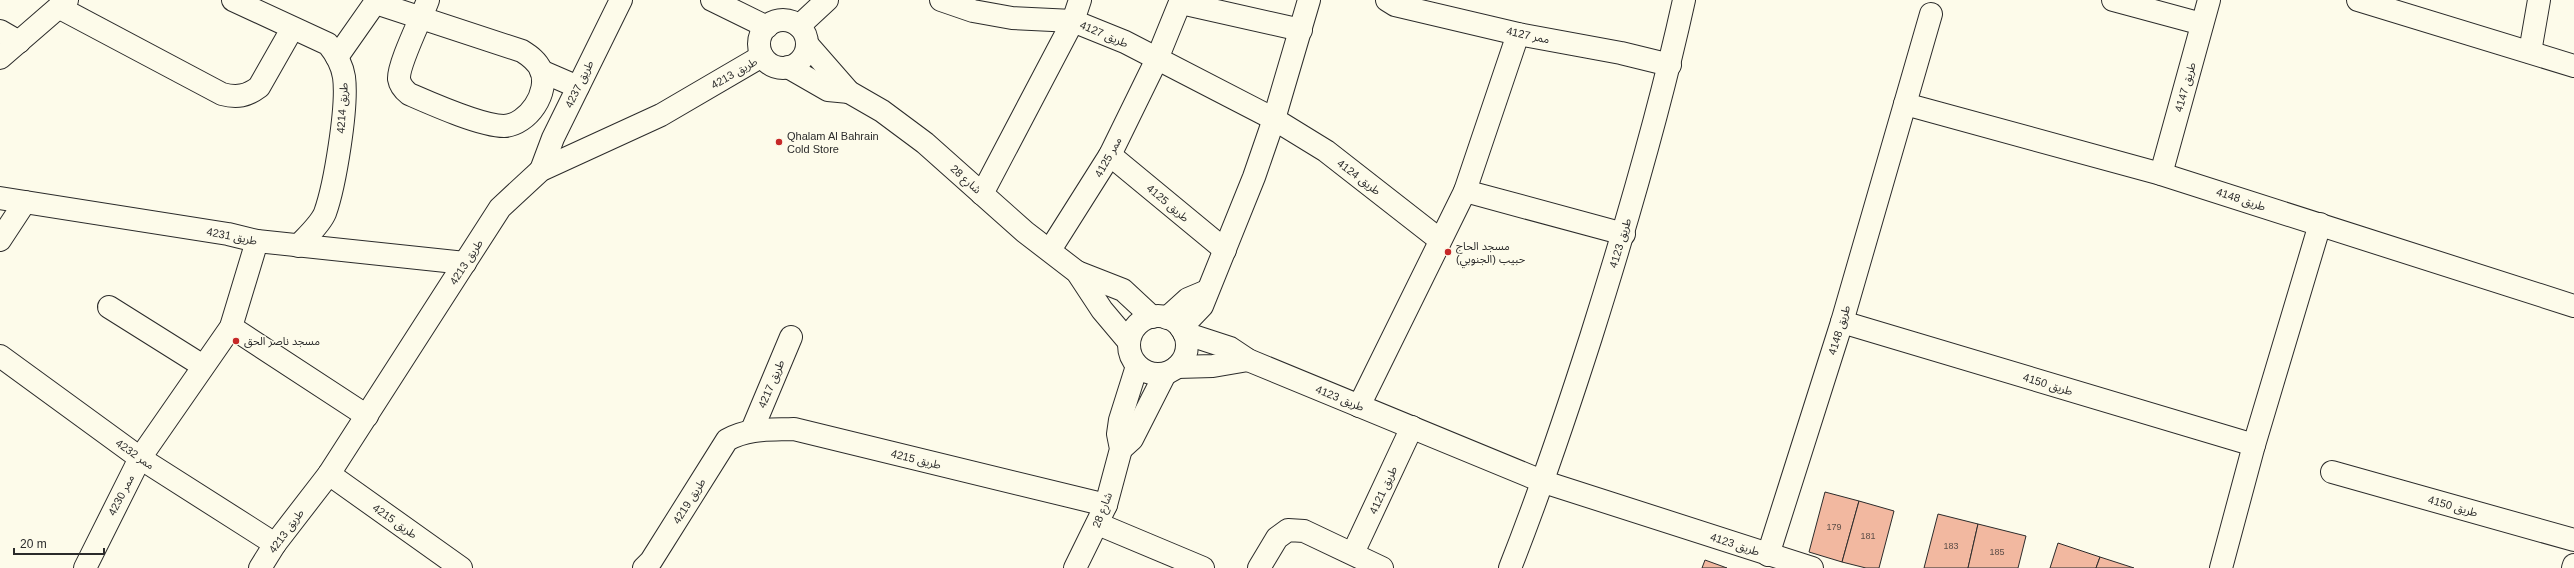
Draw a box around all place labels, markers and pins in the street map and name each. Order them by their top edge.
place label: Qhalam Al Bahrain Cold Store [787,130,879,155]
marker: Qhalam Al Bahrain Cold Store [774,137,784,147]
place label: مسجد الحاج حبيب (الجنوبي) [1456,240,1526,269]
marker: مسجد الحاج حبيب (الجنوبي) [1443,247,1453,257]
place label: مسجد ناصر الحق [244,335,320,348]
marker: مسجد ناصر الحق [231,336,241,346]

